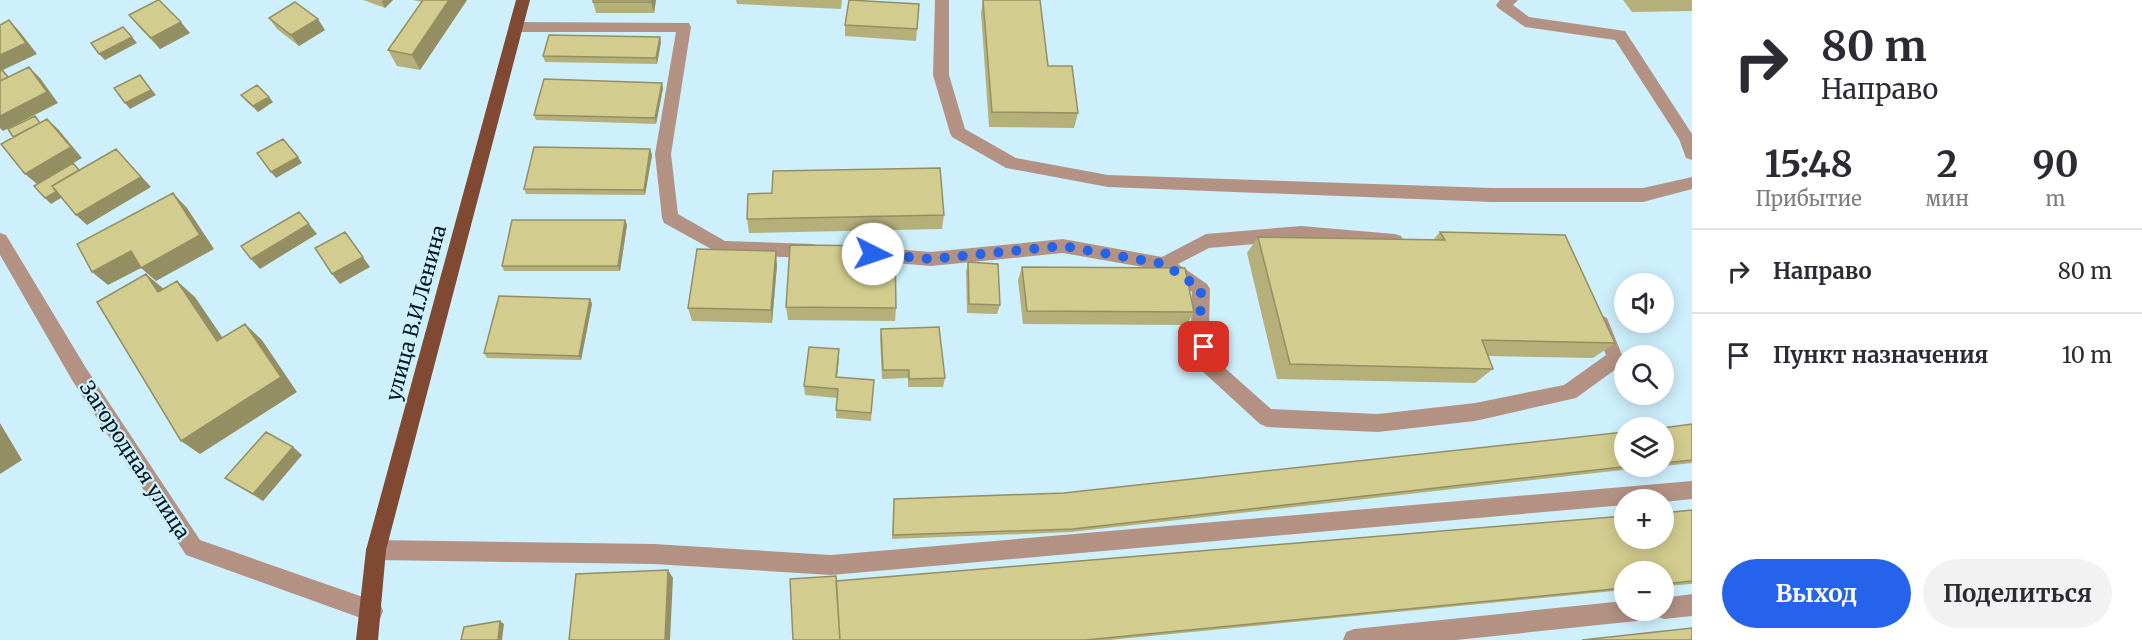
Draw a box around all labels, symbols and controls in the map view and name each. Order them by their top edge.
text: 80 m [1821,20,1927,72]
icon: right [1722,24,1800,102]
text: Направо [1821,72,1938,106]
text: 15:48 [1764,142,1853,187]
text: 2 [1937,142,1958,187]
text: 90 [2032,142,2078,187]
text: Прибытие [1756,186,1862,211]
text: мин [1925,186,1969,211]
text: m [2046,186,2065,211]
street label: улица В.И.Ленина [380,222,451,404]
position arrow [841,222,905,286]
icon: right [1722,255,1755,288]
text: Направо [1773,257,1872,285]
text: 80 m [2058,257,2112,285]
map controls [1614,273,1674,621]
button: sound [1614,273,1674,333]
pin [1178,321,1229,372]
icon: arrive [1187,330,1220,363]
icon: arrive [1722,339,1755,372]
text: Пункт назначения [1773,341,1988,369]
text: 10 m [2062,341,2112,369]
button: search [1614,345,1674,405]
street label: Загородная улица [75,376,196,544]
button: layers [1614,417,1674,477]
button: + [1614,489,1674,549]
button: Выход [1722,559,1911,628]
button: Поделиться [1923,559,2112,628]
button: − [1614,561,1674,621]

